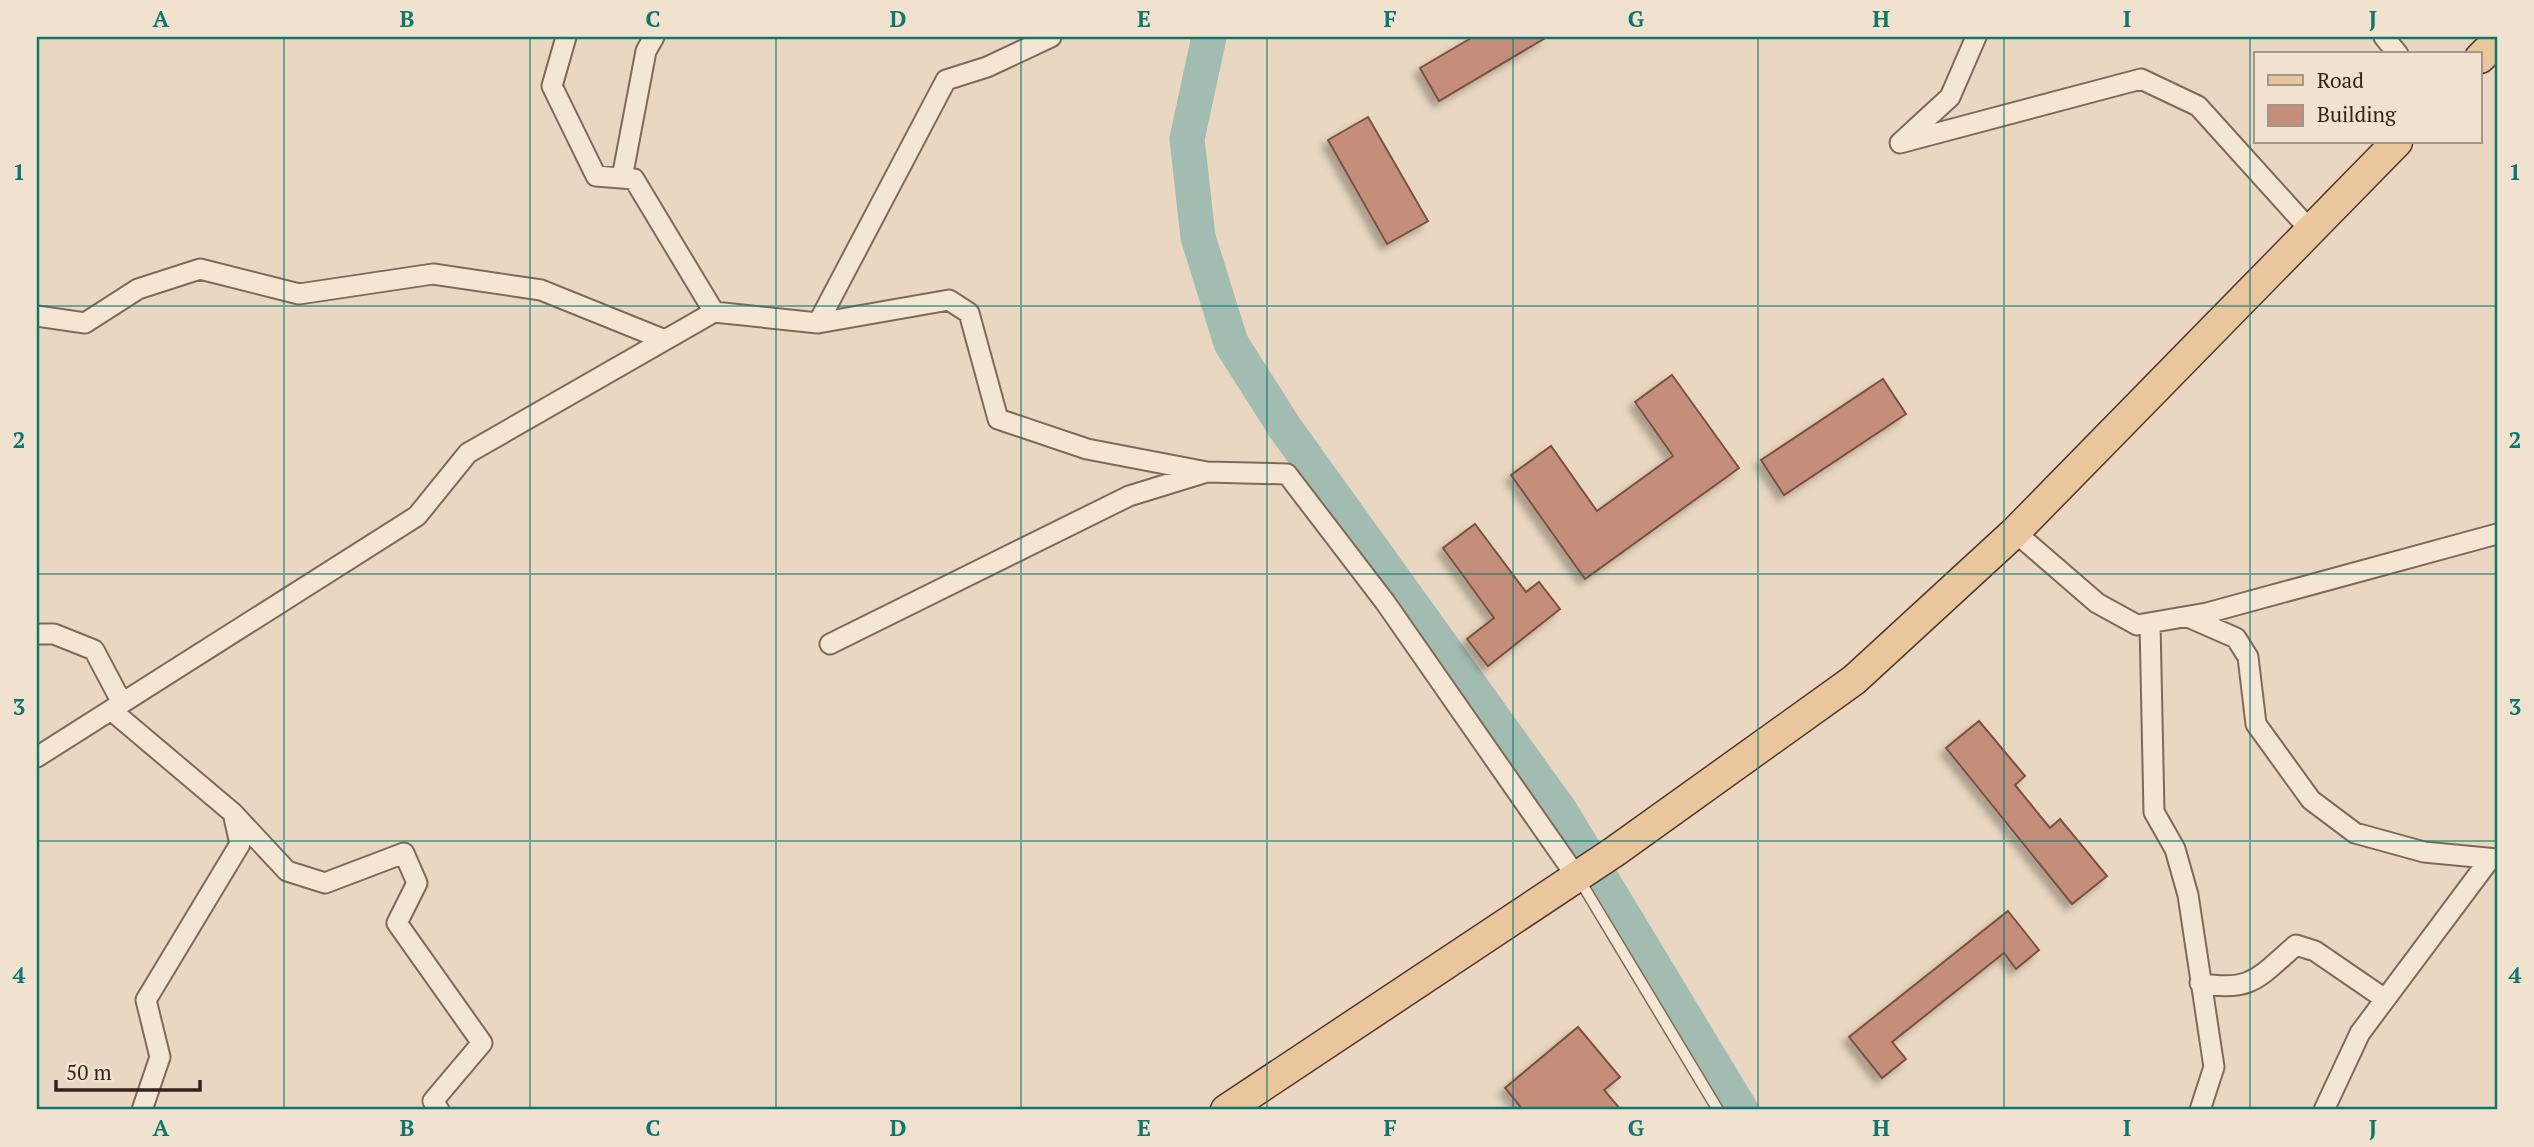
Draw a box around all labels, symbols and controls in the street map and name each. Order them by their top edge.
text: A [153,3,170,34]
text: B [400,3,415,34]
text: C [646,3,661,34]
text: D [890,3,907,34]
text: E [1137,3,1151,34]
text: F [1383,3,1397,34]
text: G [1628,3,1645,34]
text: H [1872,3,1890,34]
text: I [2123,3,2131,34]
text: J [2369,3,2377,34]
legend [2254,52,2482,144]
text: Road [2317,66,2364,94]
text: Building [2317,100,2397,128]
text: 1 [13,156,26,187]
text: 1 [2509,156,2522,187]
text: 2 [13,424,26,455]
text: 2 [2509,424,2522,455]
text: 3 [13,691,26,722]
text: 3 [2509,691,2522,722]
text: 4 [13,959,26,990]
text: 4 [2509,959,2522,990]
scale bar [56,1049,200,1093]
text: 50 m [66,1058,112,1086]
text: A [153,1112,170,1143]
text: B [400,1112,415,1143]
text: C [646,1112,661,1143]
text: D [890,1112,907,1143]
text: E [1137,1112,1151,1143]
text: F [1383,1112,1397,1143]
text: G [1628,1112,1645,1143]
text: H [1872,1112,1890,1143]
text: I [2123,1112,2131,1143]
text: J [2369,1112,2377,1143]

